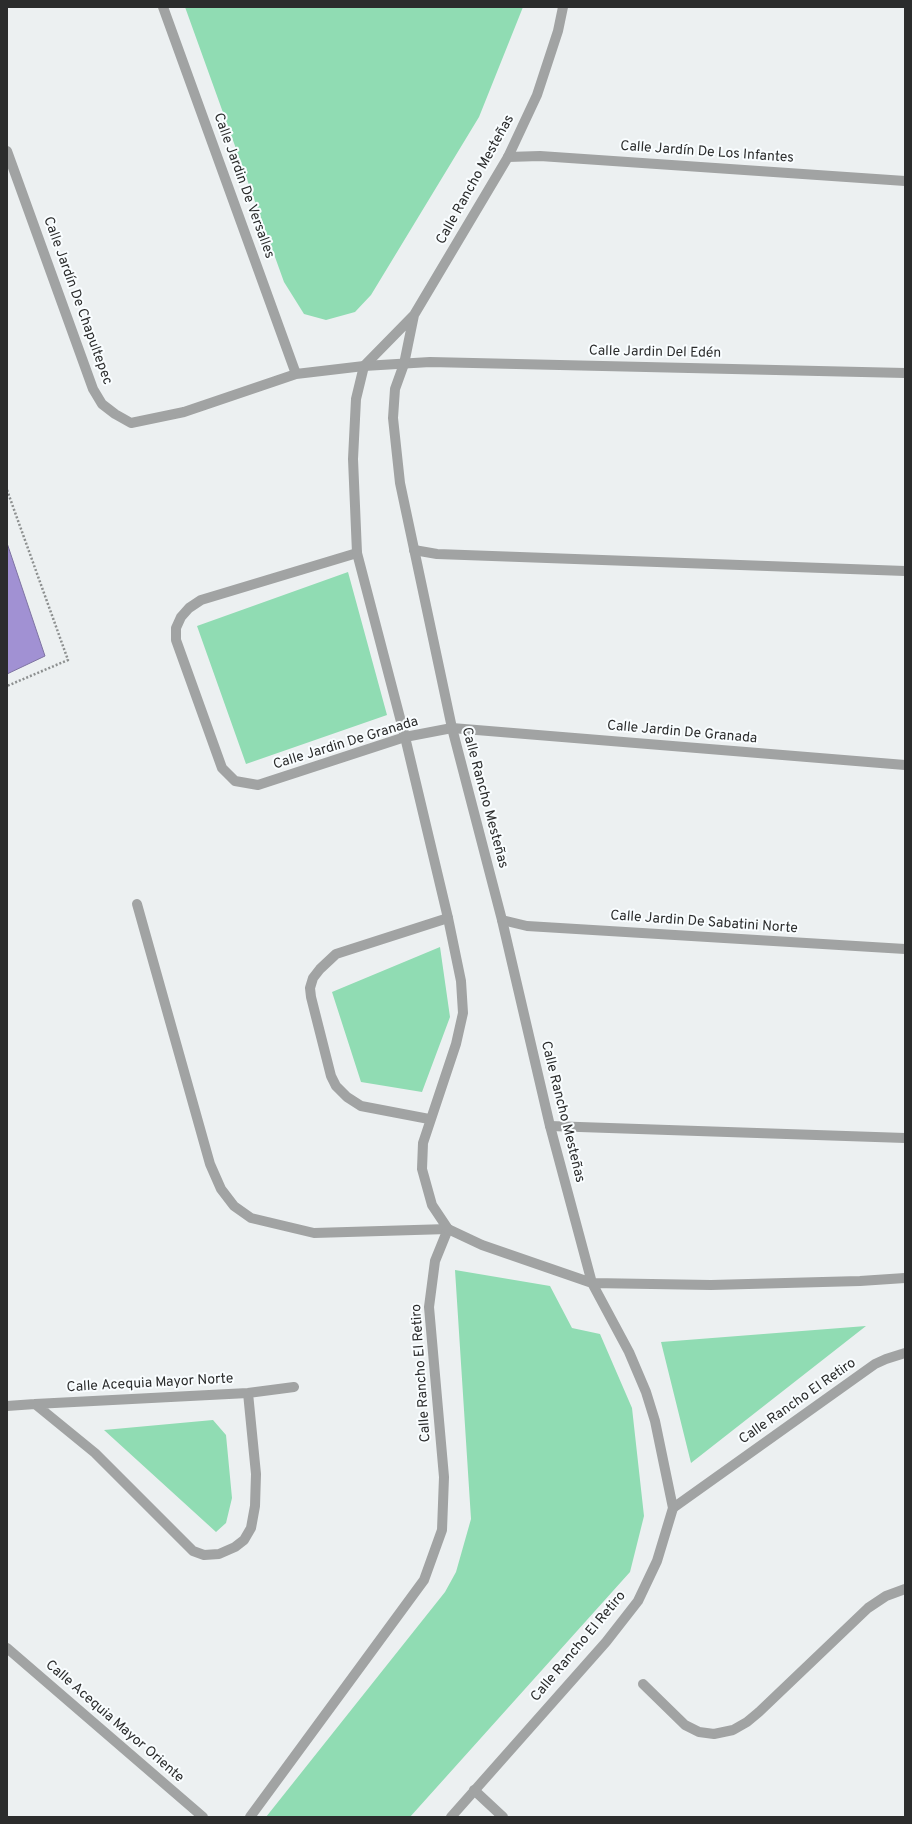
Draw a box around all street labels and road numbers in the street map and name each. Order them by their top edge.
street label: Calle Jardin De Versalles [209,111,277,261]
street label: Calle Rancho Mesteñas [433,112,519,248]
street label: Calle Jardín De Los Infantes [620,139,794,167]
street label: Calle Jardín De Chapultepec [39,215,115,387]
street label: Calle Jardin Del Edén [589,343,721,363]
street label: Calle Jardin De Granada [271,714,421,774]
street label: Calle Jardin De Granada [606,718,758,748]
street label: Calle Rancho Mesteñas [457,726,511,870]
street label: Calle Jardin De Sabatini Norte [610,908,798,938]
street label: Calle Rancho Mesteñas [536,1039,588,1185]
street label: Calle Rancho El Retiro [409,1303,435,1443]
street label: Calle Rancho El Retiro [736,1355,860,1449]
street label: Calle Acequia Mayor Norte [66,1371,234,1397]
street label: Calle Rancho El Retiro [528,1588,630,1706]
street label: Calle Acequia Mayor Oriente [41,1657,187,1787]

